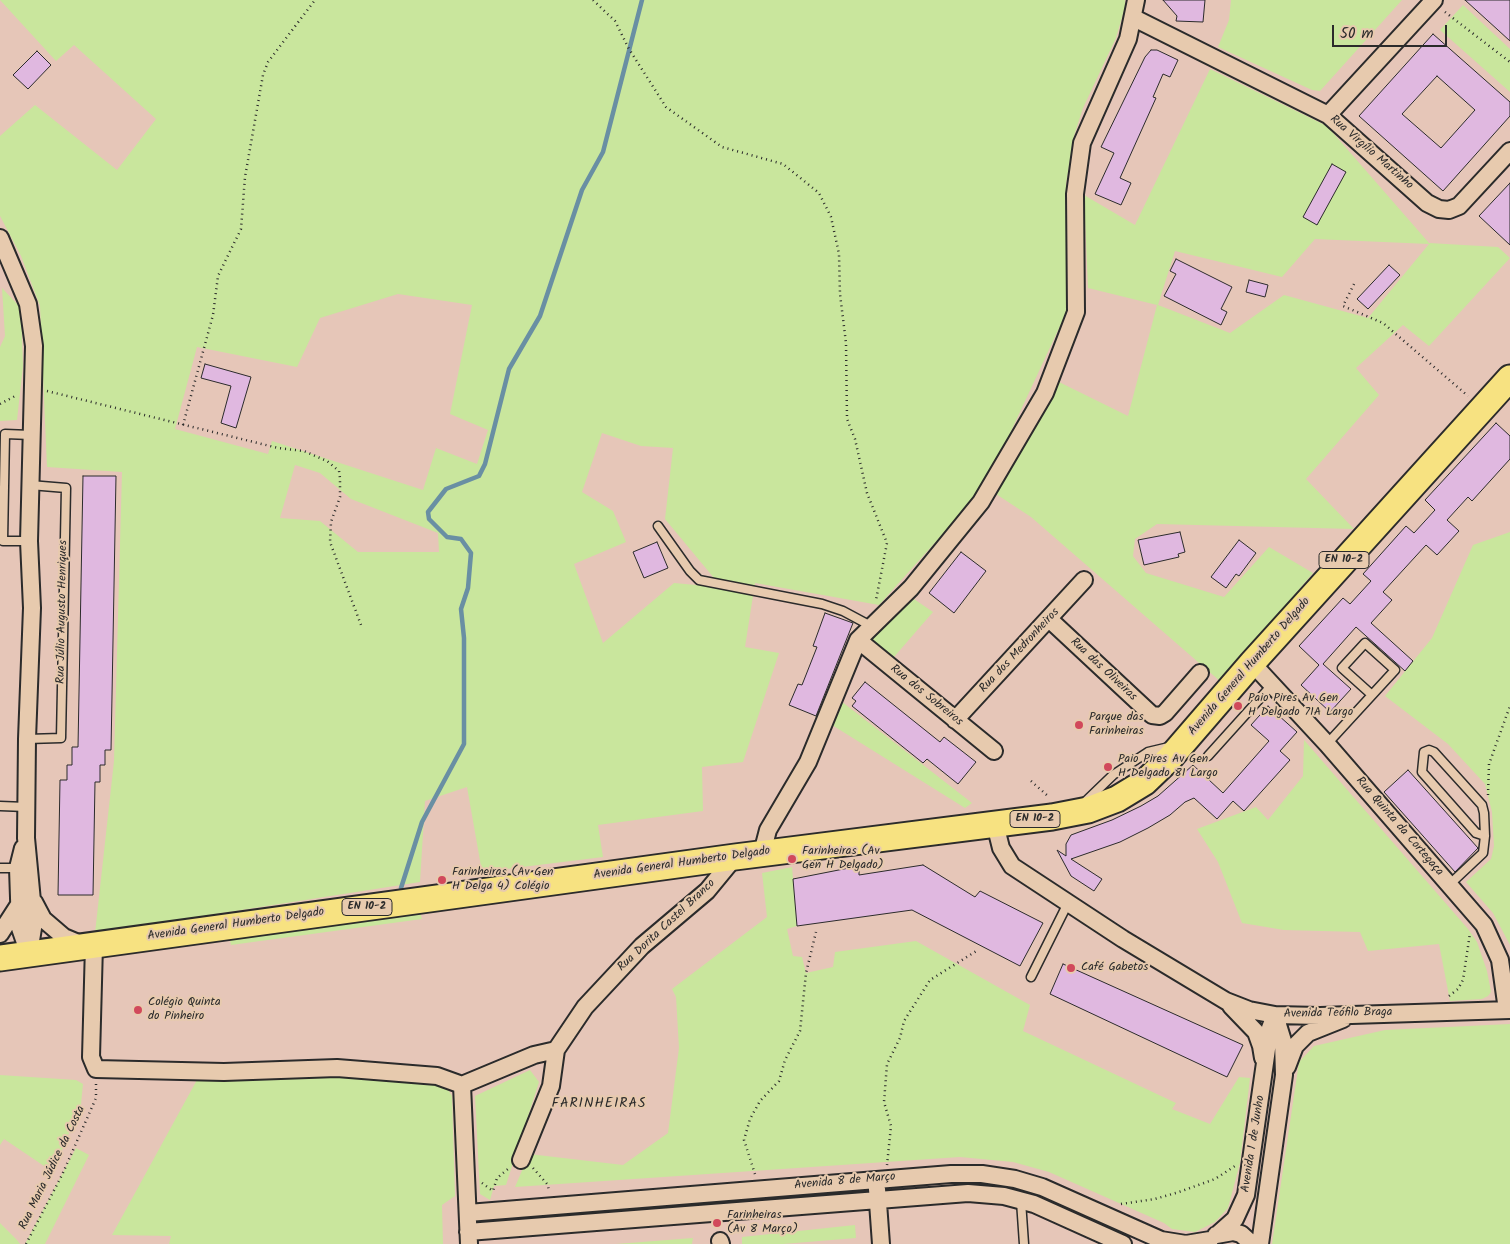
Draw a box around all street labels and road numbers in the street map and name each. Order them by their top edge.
street label: Rua Virgílio Martinho [1326,113,1416,193]
street label: Rua Júlio Augusto Henriques [55,540,71,684]
road number: EN 10-2 [1319,552,1369,568]
street label: Avenida General Humberto Delgado [1186,595,1314,739]
street label: Rua dos Medronheiros [977,606,1063,696]
street label: Rua das Oliveiras [1067,635,1139,705]
street label: Rua dos Sobreiros [887,662,965,730]
street label: Rua Quinta da Cortegaça [1352,775,1446,879]
road number: EN 10-2 [1010,811,1060,828]
street label: Avenida General Humberto Delgado [593,844,771,884]
street label: Rua Dorita Castel Branco [615,877,719,975]
road number: EN 10-2 [342,899,392,916]
street label: Avenida General Humberto Delgado [147,905,325,945]
street label: Avenida Teófilo Braga [1283,1006,1393,1022]
street label: Avenida 1 de Junho [1239,1095,1269,1193]
street label: Rua Maria Júdice da Costa [17,1104,89,1232]
street label: Avenida 8 de Março [794,1170,896,1194]

